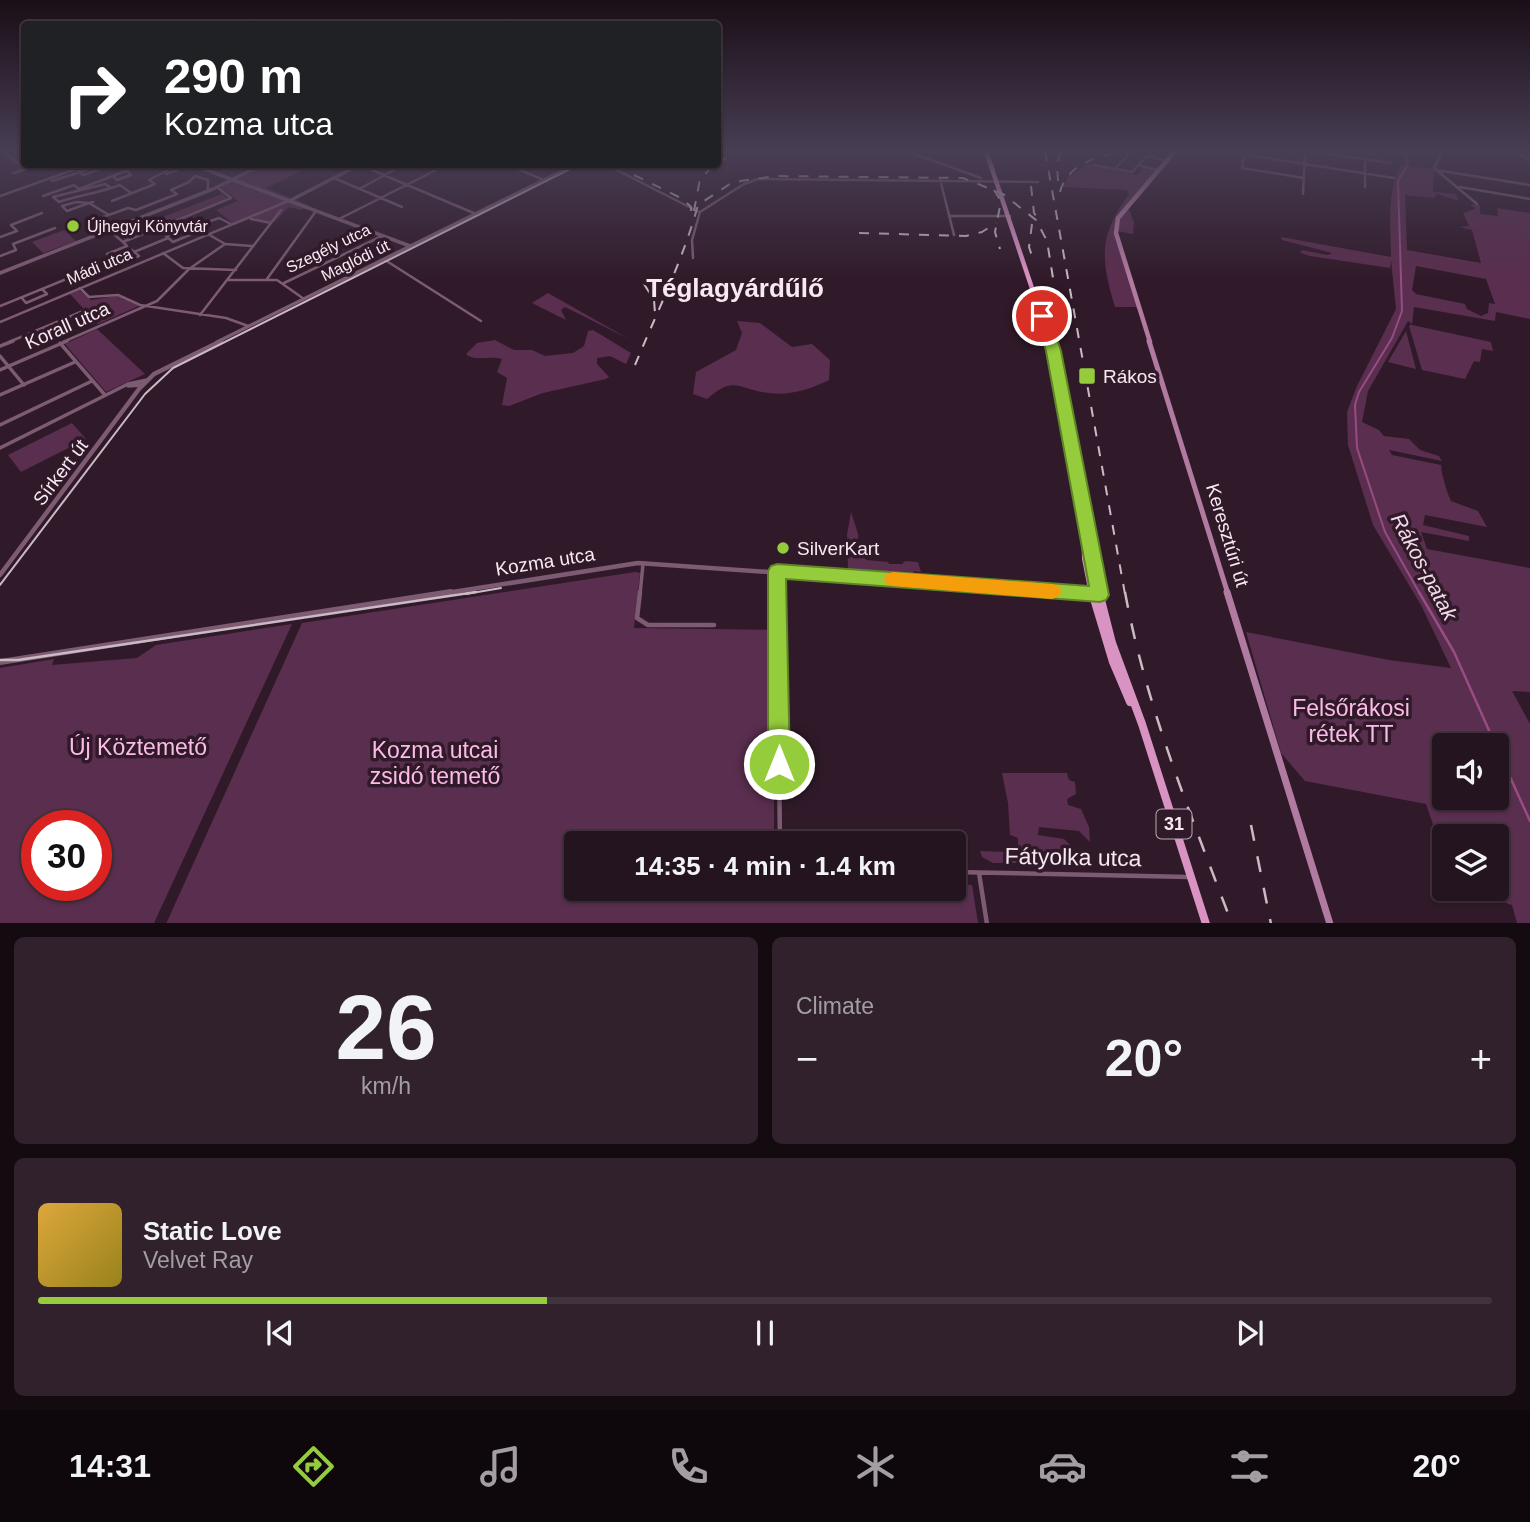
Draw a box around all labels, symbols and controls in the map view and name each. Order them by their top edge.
icon: right [49,49,140,140]
text: 290 m [164,49,303,103]
text: Kozma utca [164,106,333,142]
place label: Újhegyi Könyvtár [87,217,209,235]
marker: Újhegyi Könyvtár [65,218,81,234]
street label: Szegély utca [283,221,373,276]
street label: Maglódi út [318,236,393,284]
street label: Mádi utca [64,245,135,288]
district label: Téglagyárdűlő [646,273,824,303]
pin [1012,286,1072,346]
street label: Korall utca [22,297,113,353]
icon: arrive [1023,297,1061,335]
marker: Rákos [1077,366,1097,386]
place label: Rákos [1103,366,1157,387]
street label: Sírkert út [29,435,92,509]
street label: Keresztúri út [1202,481,1253,590]
water label: Rákos-patak [1387,509,1463,626]
place label: SilverKart [797,538,880,559]
marker: SilverKart [775,540,791,556]
street label: Kozma utca [494,543,597,580]
park label: Felsőrákosi rétek TT [1292,695,1410,747]
position arrow [742,727,816,801]
map controls [1432,733,1509,901]
button: sound [1432,733,1509,810]
park label: Új Köztemető [69,734,207,760]
park label: Kozma utcai zsidó temető [370,737,500,789]
speed limit sign: 30 [21,810,112,901]
road number: 31 [1156,810,1192,838]
button: layers [1432,824,1509,901]
street label: Fátyolka utca [1004,843,1142,871]
text: 14:35 · 4 min · 1.4 km [634,851,896,881]
text: 26 [335,977,437,1078]
text: Climate [796,993,874,1019]
text: 20° [1105,1029,1183,1087]
text: − [796,1038,818,1080]
text: + [1470,1038,1492,1080]
text: km/h [361,1073,411,1099]
text: Static Love [143,1216,282,1246]
text: Velvet Ray [143,1247,253,1273]
icon: previous [261,1314,299,1352]
icon: pause [746,1314,784,1352]
icon: next [1231,1314,1269,1352]
icon: directions [289,1442,338,1491]
icon: music [476,1442,525,1491]
icon: phone [664,1442,713,1491]
icon: climate [851,1442,900,1491]
icon: car [1038,1442,1087,1491]
icon: filters [1225,1442,1274,1491]
text: 14:31 [69,1448,151,1484]
text: 20° [1412,1448,1461,1484]

